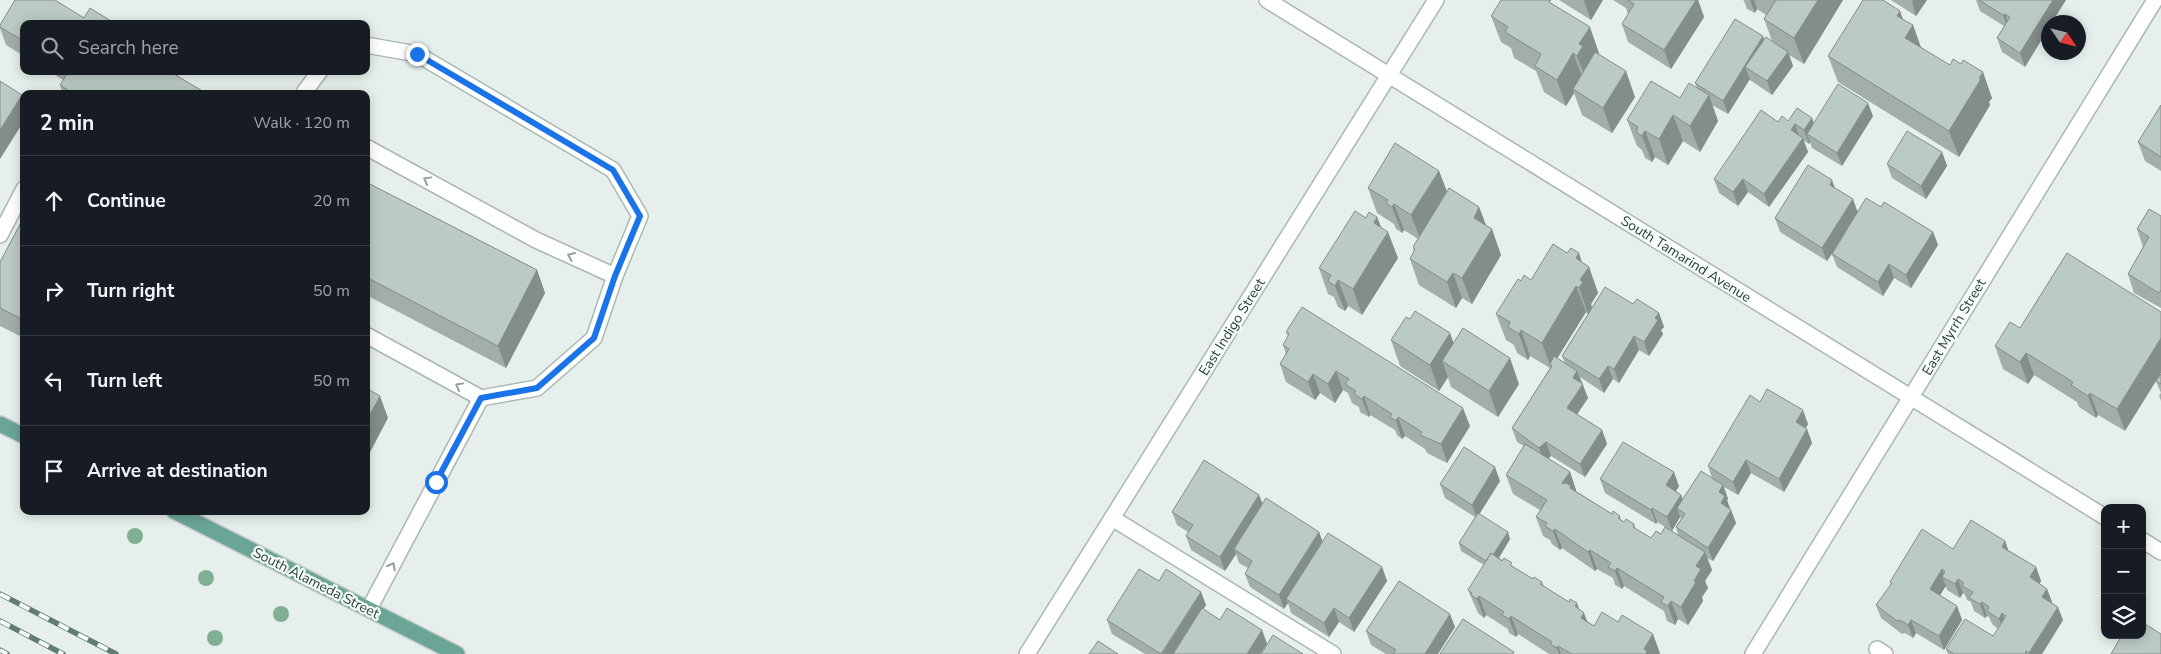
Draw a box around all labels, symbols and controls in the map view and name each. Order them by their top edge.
north arrow [2041,15,2086,60]
search box [20,20,370,75]
icon: search [38,34,66,62]
text: Search here [78,35,179,61]
route end [406,43,429,66]
text: 2 min [40,109,94,137]
text: Walk · 120 m [254,112,350,134]
one-way arrow [423,176,432,186]
icon: ahead [40,187,68,215]
text: Continue [87,188,166,214]
text: 20 m [313,190,350,212]
street label: South Tamarind Avenue [1617,211,1755,307]
one-way arrow [567,251,576,262]
street label: East Indigo Street [1194,275,1270,379]
street label: East Myrrh Street [1918,275,1990,379]
icon: right [40,277,68,305]
text: Turn right [87,278,174,304]
text: 50 m [313,280,350,302]
icon: left [40,367,68,395]
text: Turn left [87,368,162,394]
text: 50 m [313,370,350,392]
one-way arrow [456,383,465,393]
icon: arrive [40,457,68,485]
text: Arrive at destination [87,458,268,484]
route start [425,471,448,494]
map controls [2101,504,2146,639]
button: + [2101,504,2146,549]
street label: South Alameda Street [250,543,382,623]
button: − [2101,549,2146,594]
one-way arrow [386,563,396,572]
button: layers [2101,594,2146,639]

